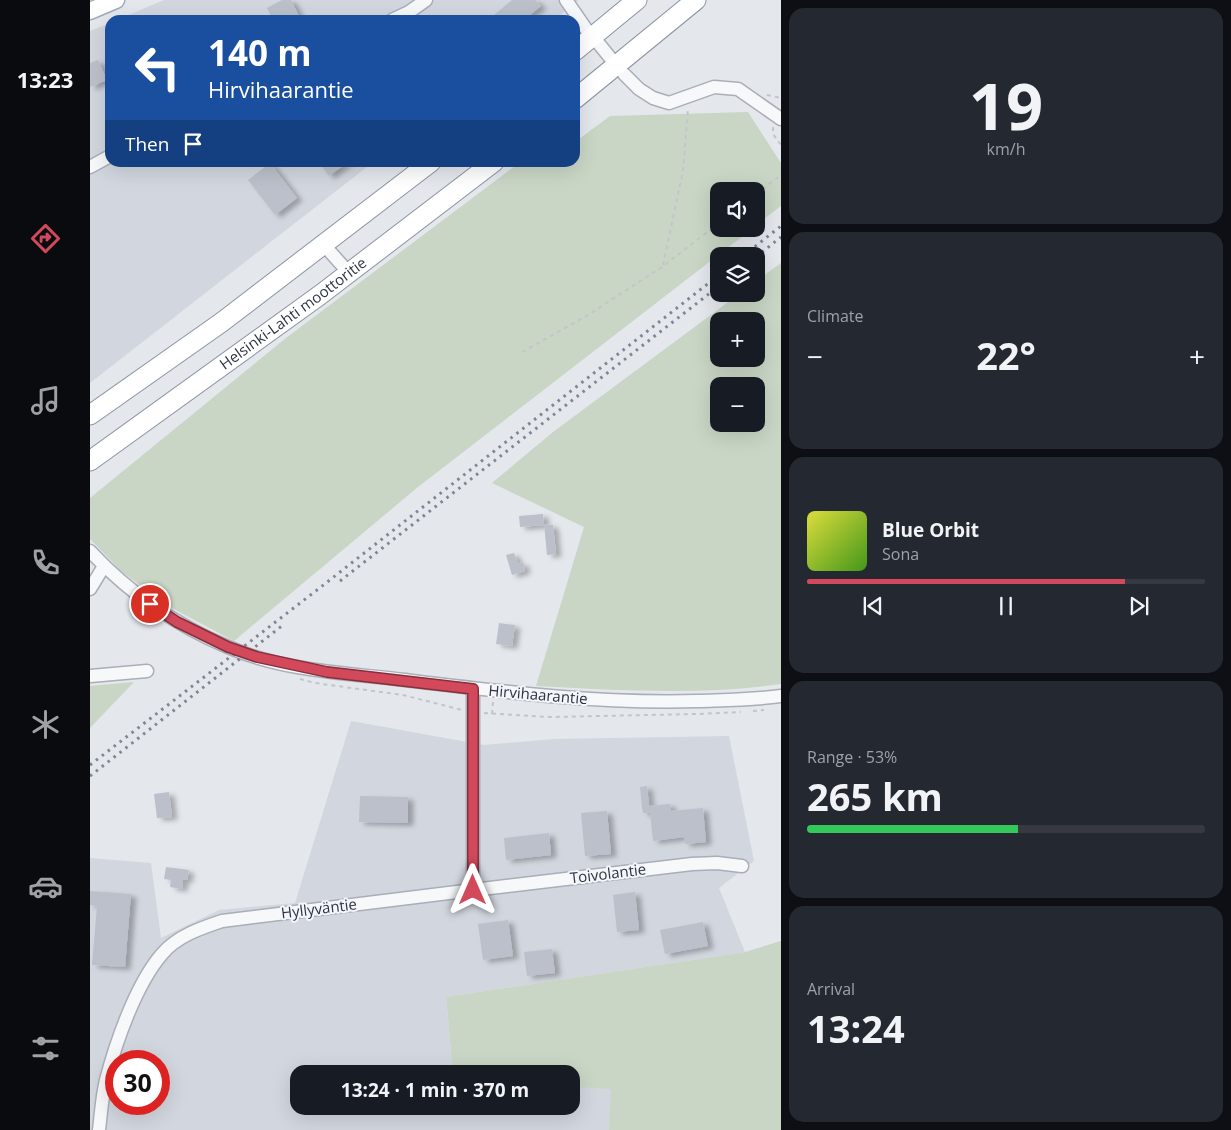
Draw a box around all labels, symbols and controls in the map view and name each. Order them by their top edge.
text: 140 m [208,29,312,76]
icon: left [125,35,190,100]
text: 19 [969,61,1043,149]
text: 13:23 [17,64,73,94]
text: Hirvihaarantie [208,74,354,104]
icon: arrive [179,130,207,158]
text: Then [125,131,169,157]
text: km/h [987,138,1025,160]
map controls [710,182,765,432]
button: sound [710,182,765,237]
icon: directions [28,221,63,256]
button: layers [710,247,765,302]
street label: Helsinki-Lahti moottoritie [215,252,370,373]
text: Climate [807,305,864,327]
button: + [710,312,765,367]
text: 22° [976,329,1036,381]
text: − [807,337,823,375]
text: + [1189,337,1205,375]
button: − [710,377,765,432]
icon: music [28,383,63,418]
text: Blue Orbit [882,517,979,543]
text: Sona [882,543,919,565]
icon: phone [28,545,63,580]
pin [129,583,171,625]
icon: arrive [136,590,164,618]
icon: previous [859,592,887,620]
icon: pause [992,592,1020,620]
icon: next [1125,592,1153,620]
street label: Hirvihaarantie [488,680,588,708]
icon: climate [28,707,63,742]
text: Range · 53% [807,746,897,768]
text: 265 km [807,770,943,822]
street label: Toivolantie [569,858,647,888]
position arrow [446,863,498,915]
icon: car [28,869,63,904]
street label: Hyllyväntie [280,893,358,923]
text: Arrival [807,978,855,1000]
text: 13:24 [807,1002,905,1054]
icon: filters [28,1031,63,1066]
speed limit sign: 30 [105,1050,170,1115]
text: 13:24 · 1 min · 370 m [341,1077,529,1103]

